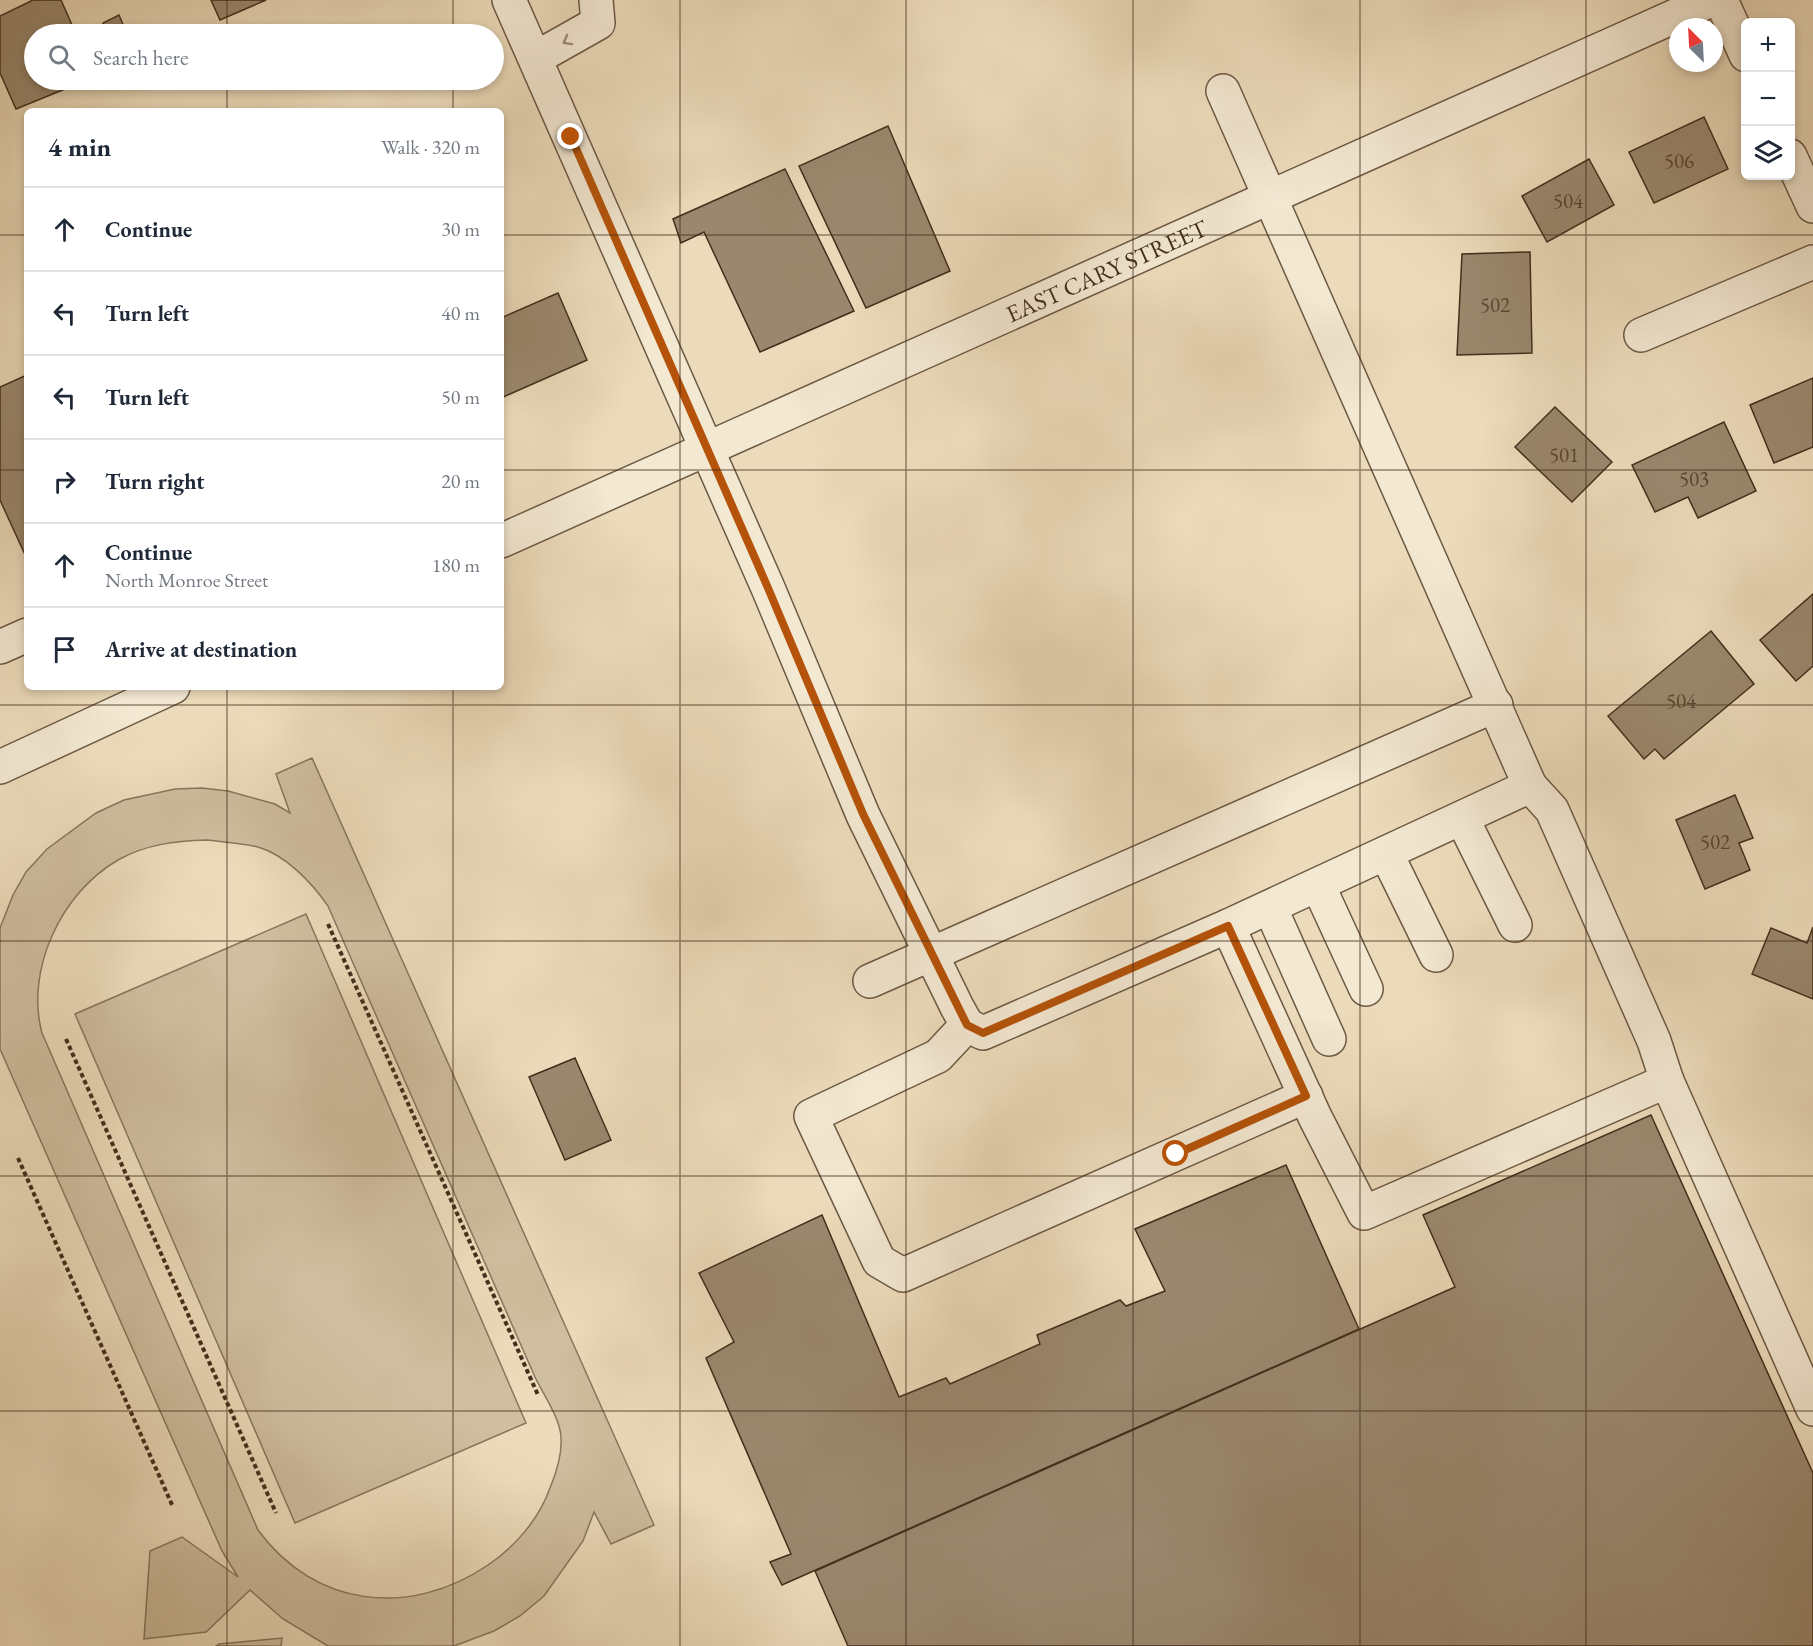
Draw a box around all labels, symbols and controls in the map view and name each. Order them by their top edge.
north arrow [1669,18,1723,72]
map controls [1741,18,1795,180]
button: + [1741,18,1795,72]
search box [24,24,504,90]
one-way arrow [563,34,573,45]
icon: search [45,41,78,74]
text: Search here [93,43,188,72]
button: − [1741,72,1795,126]
route end [557,123,583,149]
button: layers [1741,126,1795,180]
text: 4 min [48,130,111,164]
text: Walk · 320 m [381,134,480,160]
house number: 506 [1664,147,1694,174]
house number: 504 [1553,187,1584,214]
street label: EAST CARY STREET [1001,212,1213,329]
icon: ahead [48,213,81,246]
text: Continue [105,215,192,244]
text: 30 m [441,216,480,242]
house number: 502 [1480,291,1510,318]
icon: left [48,297,81,330]
text: Turn left [105,299,189,328]
text: 40 m [441,300,480,326]
icon: left [48,381,81,414]
text: Turn left [105,383,189,412]
text: 50 m [441,384,480,410]
house number: 501 [1549,441,1579,468]
icon: right [48,465,81,498]
house number: 503 [1679,465,1709,492]
text: Turn right [105,467,204,496]
text: 20 m [441,468,480,494]
text: Continue [105,538,192,567]
icon: ahead [48,549,81,582]
text: 180 m [432,552,480,578]
text: North Monroe Street [105,567,268,593]
icon: arrive [48,633,81,666]
text: Arrive at destination [105,635,297,664]
house number: 504 [1666,687,1697,714]
house number: 502 [1700,828,1730,855]
route start [1162,1140,1188,1166]

